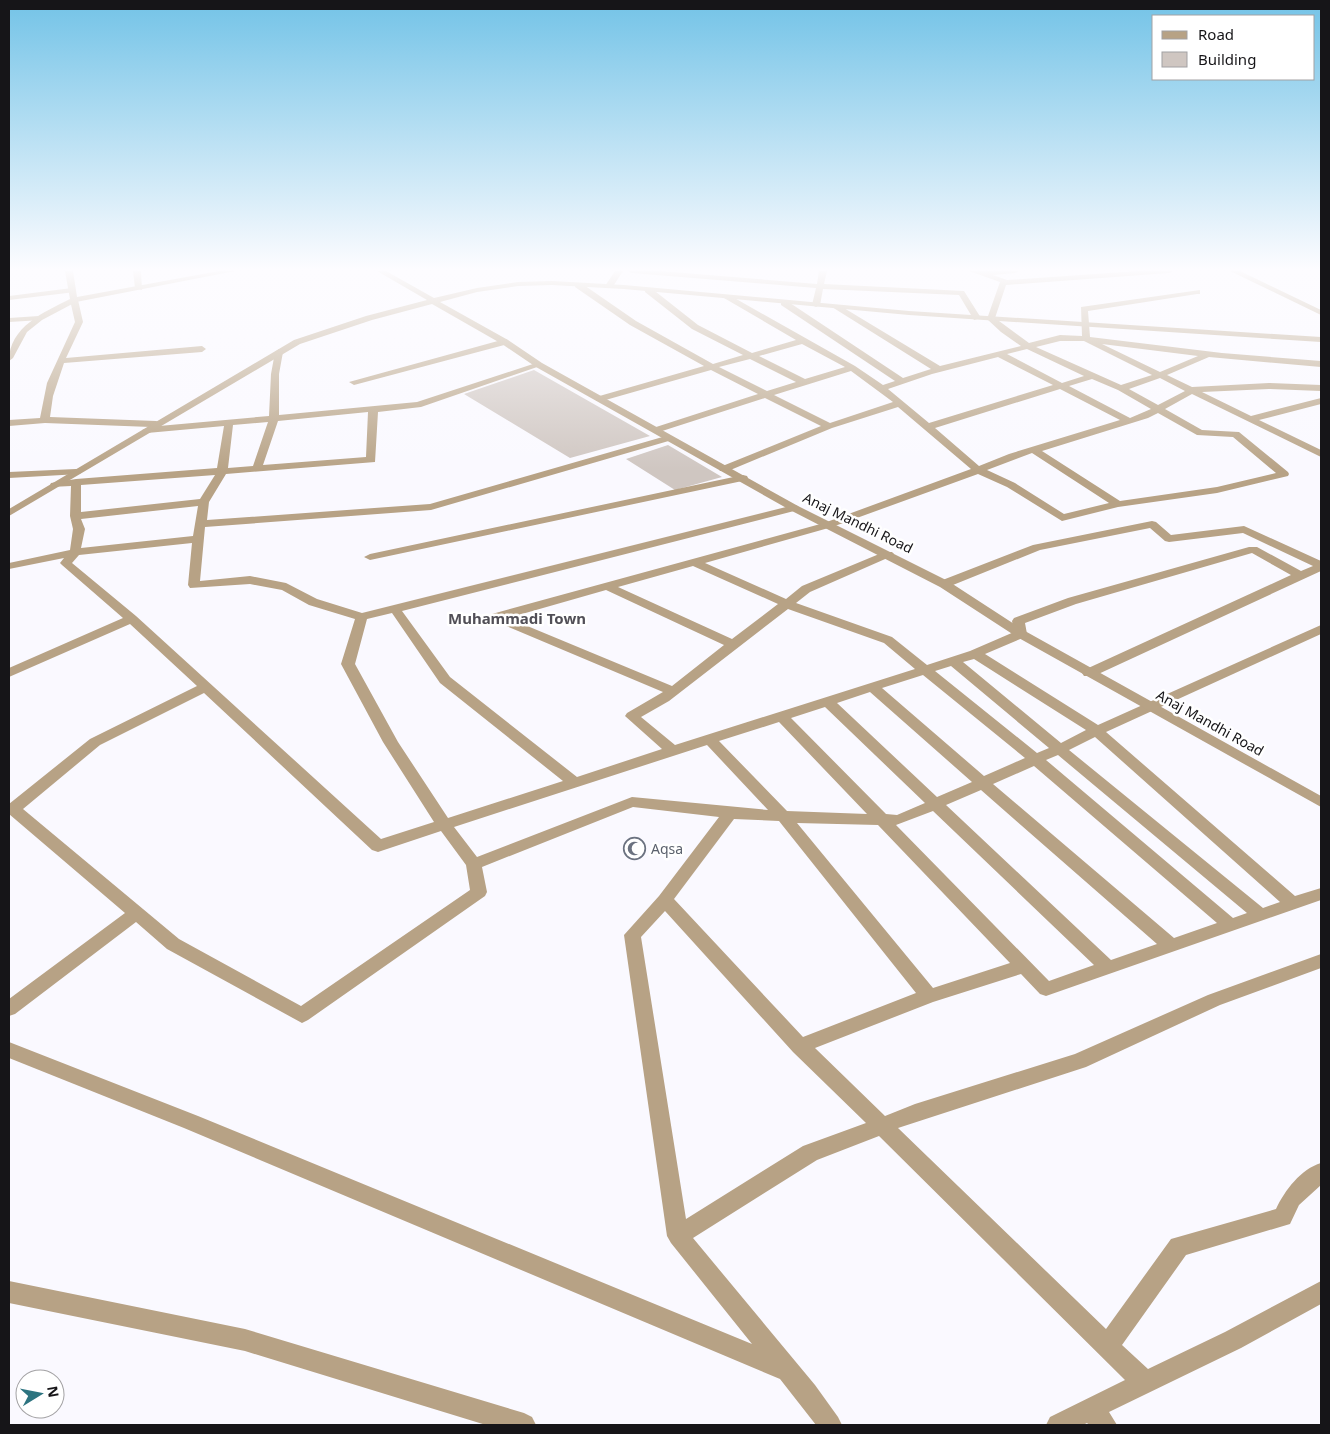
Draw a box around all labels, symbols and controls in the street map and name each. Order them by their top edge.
legend [1152,15,1315,80]
text: Road [1198,24,1234,44]
text: Building [1198,49,1256,69]
street label: Anaj Mandhi Road [800,488,916,557]
district label: Muhammadi Town [448,608,586,628]
street label: Anaj Mandhi Road [1153,685,1267,760]
mosque icon: Aqsa [623,837,647,861]
place label: Aqsa [651,839,683,858]
north arrow [15,1369,65,1419]
text: N [43,1384,64,1399]

